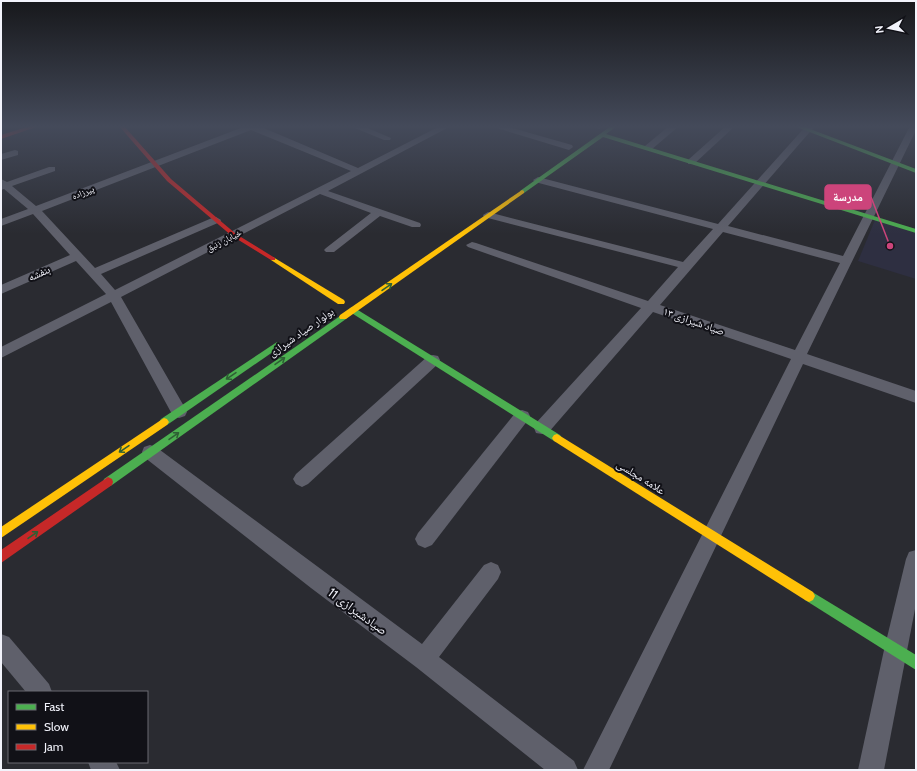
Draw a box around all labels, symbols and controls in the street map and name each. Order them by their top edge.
north arrow [869,8,909,48]
text: N [872,25,887,35]
street label: پیرزاده [70,183,96,202]
callout: مدرسة [825,185,871,209]
text: مدرسة [833,189,863,204]
street label: خیابان زنبق [205,226,244,254]
street label: بنفشه [26,262,52,284]
one-way arrow [381,283,392,291]
street label: بولوار صیاد شیرازی [266,304,336,360]
street label: صیاد شیرازی ۱۳ [661,304,727,338]
one-way arrow [274,357,285,365]
one-way arrow [226,372,237,380]
one-way arrow [168,432,179,440]
one-way arrow [119,445,130,453]
street label: علامه مجلسی [614,457,668,498]
one-way arrow [27,531,38,539]
street label: صیادشیرازی 11 [325,584,391,639]
legend [8,691,148,763]
text: Fast [44,699,64,714]
text: Slow [44,719,69,734]
text: Jam [43,739,63,754]

